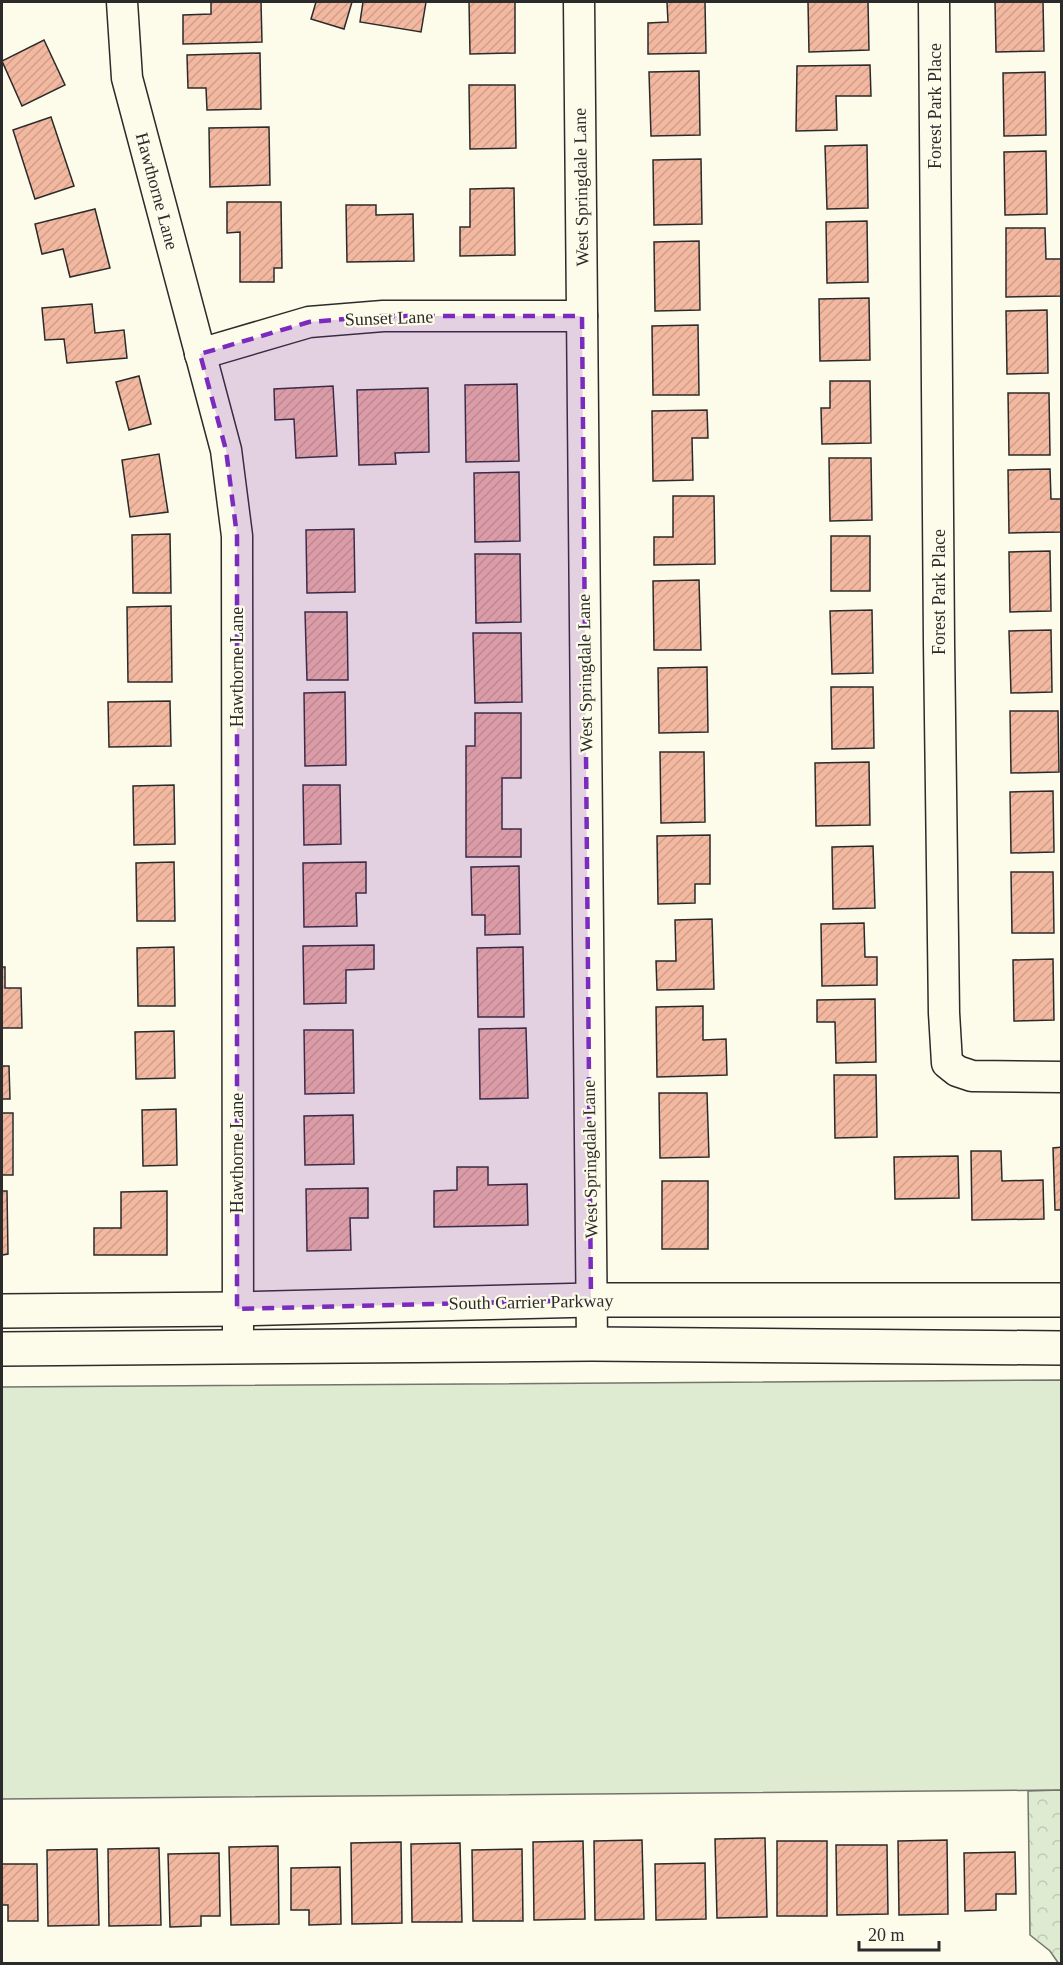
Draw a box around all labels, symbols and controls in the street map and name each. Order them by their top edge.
street label: Forest Park Place [925,43,945,169]
street label: West Springdale Lane [570,108,592,266]
street label: Hawthorne Lane [132,130,182,252]
street label: Sunset Lane [344,306,434,330]
street label: Forest Park Place [929,529,949,655]
street label: West Springdale Lane [574,594,596,752]
street label: Hawthorne Lane [227,607,247,727]
street label: West Springdale Lane [579,1080,601,1238]
street label: Hawthorne Lane [227,1093,247,1213]
street label: South Carrier Parkway [448,1291,614,1313]
scale bar [859,1914,938,1952]
text: 20 m [868,1925,905,1945]

